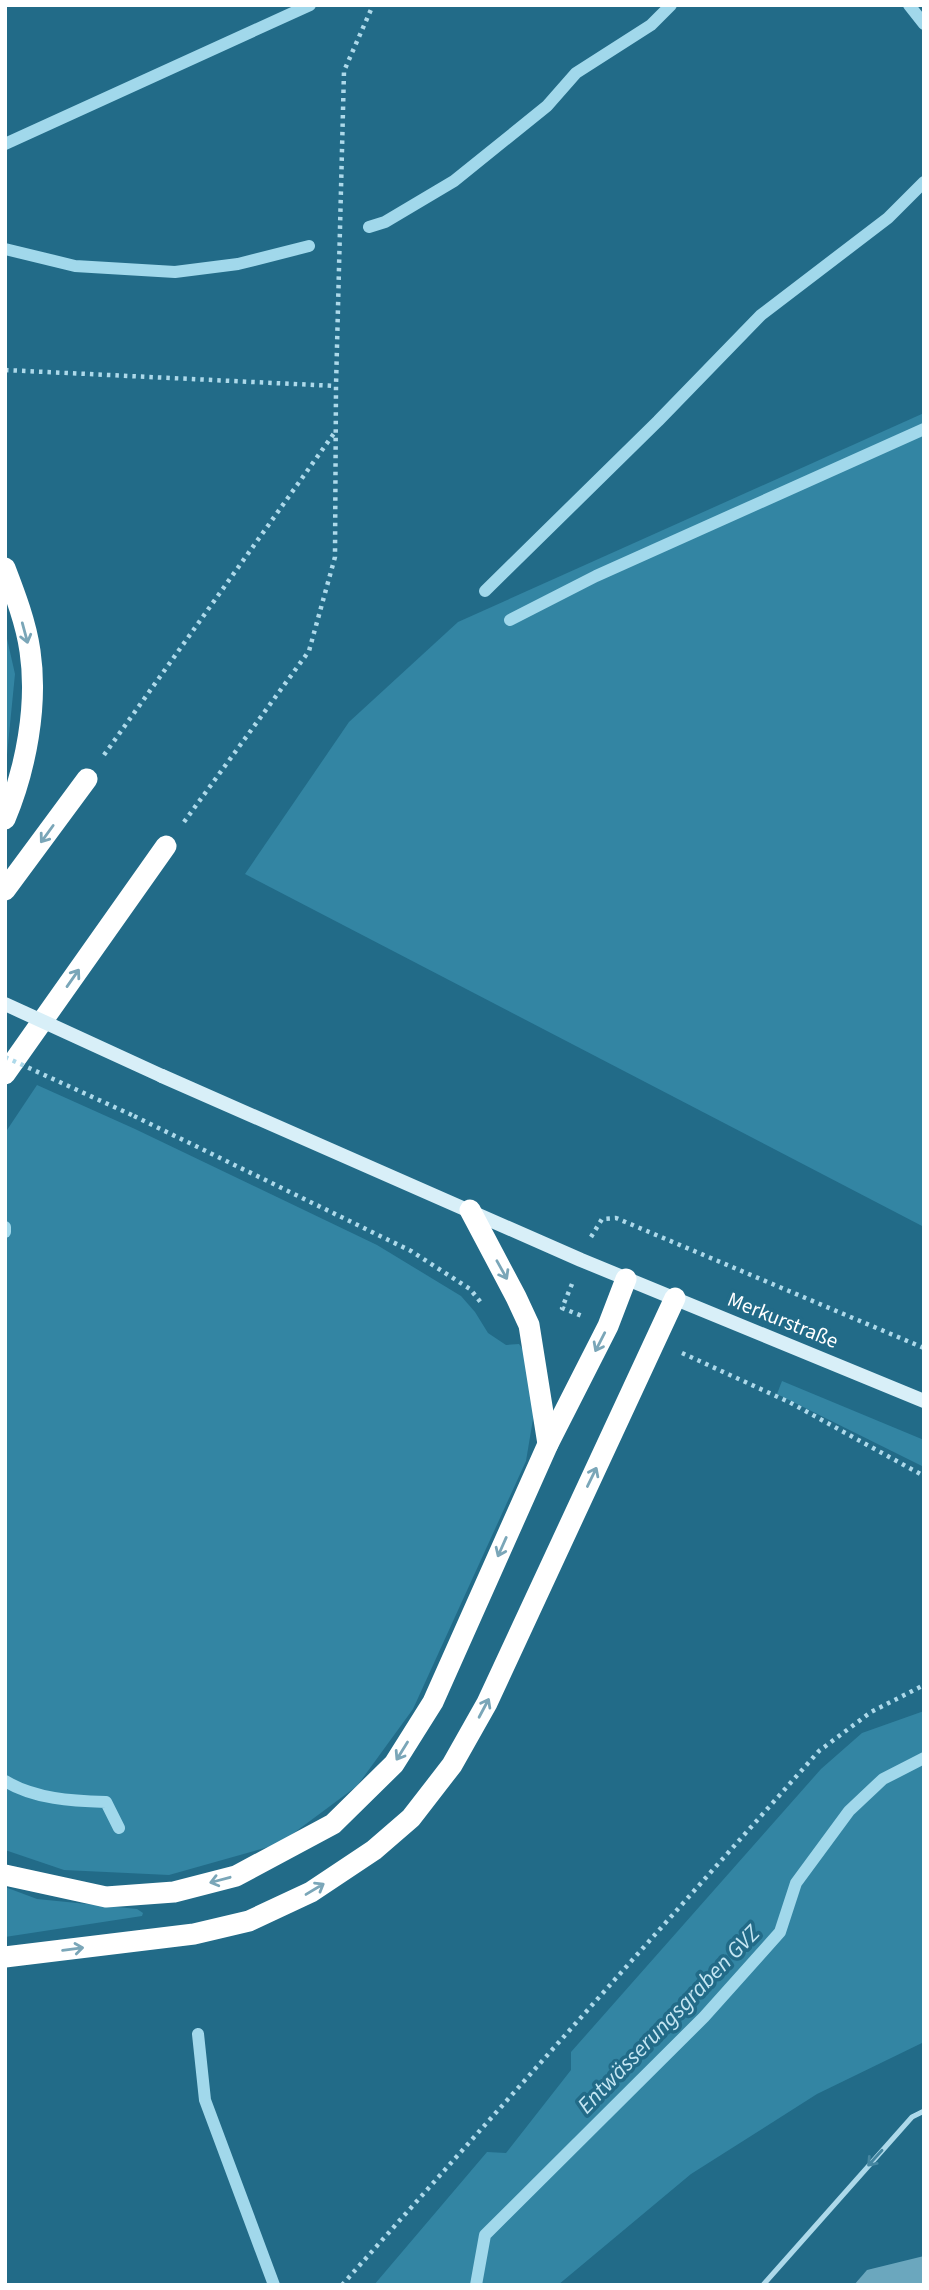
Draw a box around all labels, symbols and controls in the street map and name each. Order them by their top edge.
one-way arrow [20,622,33,644]
one-way arrow [40,824,54,843]
one-way arrow [66,969,80,988]
one-way arrow [495,1260,509,1280]
street label: Merkurstraße [723,1284,843,1356]
one-way arrow [593,1331,606,1352]
one-way arrow [585,1467,599,1488]
one-way arrow [495,1536,508,1557]
one-way arrow [478,1698,491,1719]
one-way arrow [395,1740,409,1760]
one-way arrow [210,1874,232,1887]
one-way arrow [304,1881,324,1895]
water label: Entwässerungsgraben GVZ [569,1917,768,2121]
one-way arrow [61,1942,84,1955]
one-way arrow [868,2149,884,2167]

